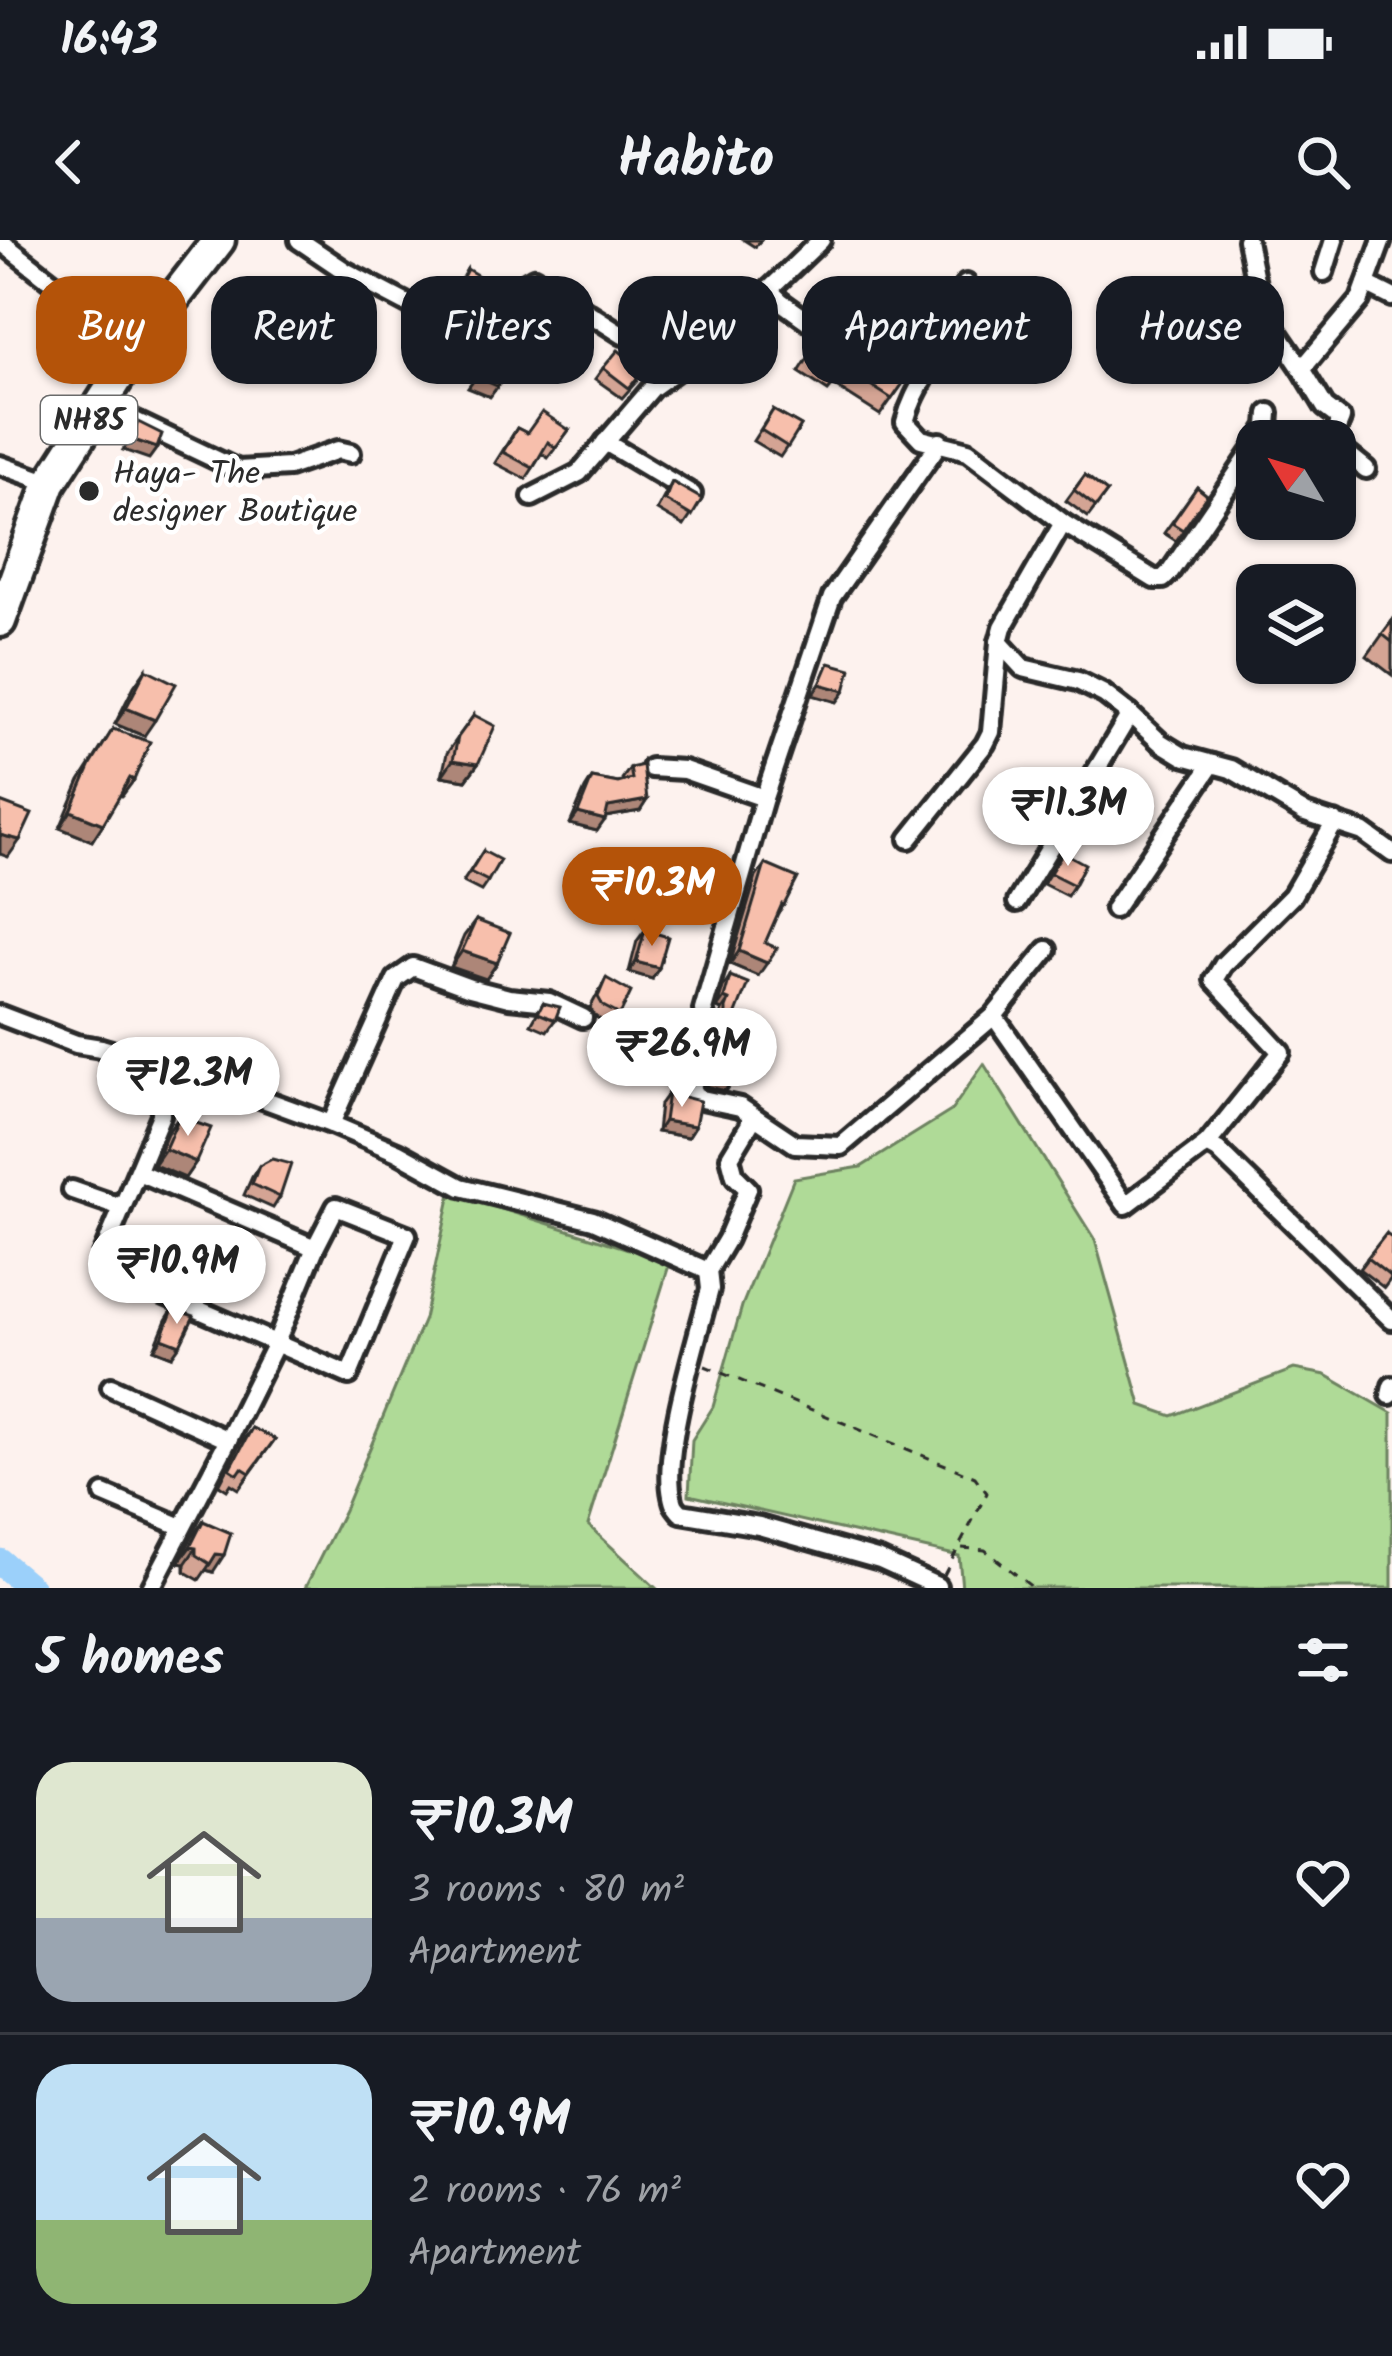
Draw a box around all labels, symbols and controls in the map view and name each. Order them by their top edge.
text: 16:43 [60,6,158,78]
text: Habito [618,119,774,205]
icon: back [36,129,102,195]
icon: search [1290,129,1356,195]
chip: Buy [36,276,187,384]
chip: Rent [211,276,377,384]
chip: Filters [401,276,594,384]
chip: New [618,276,778,384]
chip: Apartment [802,276,1072,384]
chip: House [1096,276,1284,384]
road number: NH85 [41,396,137,444]
north arrow [1236,420,1356,540]
map controls [1236,420,1356,684]
place label: Haya- The designer Boutique [113,449,357,540]
marker: Haya- The designer Boutique [76,478,102,504]
button: layers [1236,564,1356,684]
pin: ₹11.3M [970,767,1166,869]
text: ₹11.3M [1009,775,1127,837]
pin: ₹10.3M [554,847,750,949]
text: ₹10.3M [589,855,715,917]
pin: ₹26.9M [584,1008,780,1110]
text: ₹26.9M [614,1016,750,1078]
pin: ₹12.3M [90,1037,286,1139]
text: ₹12.3M [124,1045,252,1107]
pin: ₹10.9M [79,1225,275,1327]
text: ₹10.9M [115,1233,239,1295]
text: 5 homes [36,1620,224,1701]
icon: filters [1290,1627,1356,1693]
text: ₹10.3M [408,1780,572,1861]
icon: home [132,1810,276,1954]
icon: heart [1290,1849,1356,1915]
text: 3 rooms · 80 m² [408,1861,684,1923]
text: Apartment [408,1923,581,1985]
text: ₹10.9M [408,2081,570,2162]
icon: home [132,2112,276,2256]
icon: heart [1290,2151,1356,2217]
text: 2 rooms · 76 m² [408,2162,681,2224]
text: Apartment [408,2224,581,2286]

